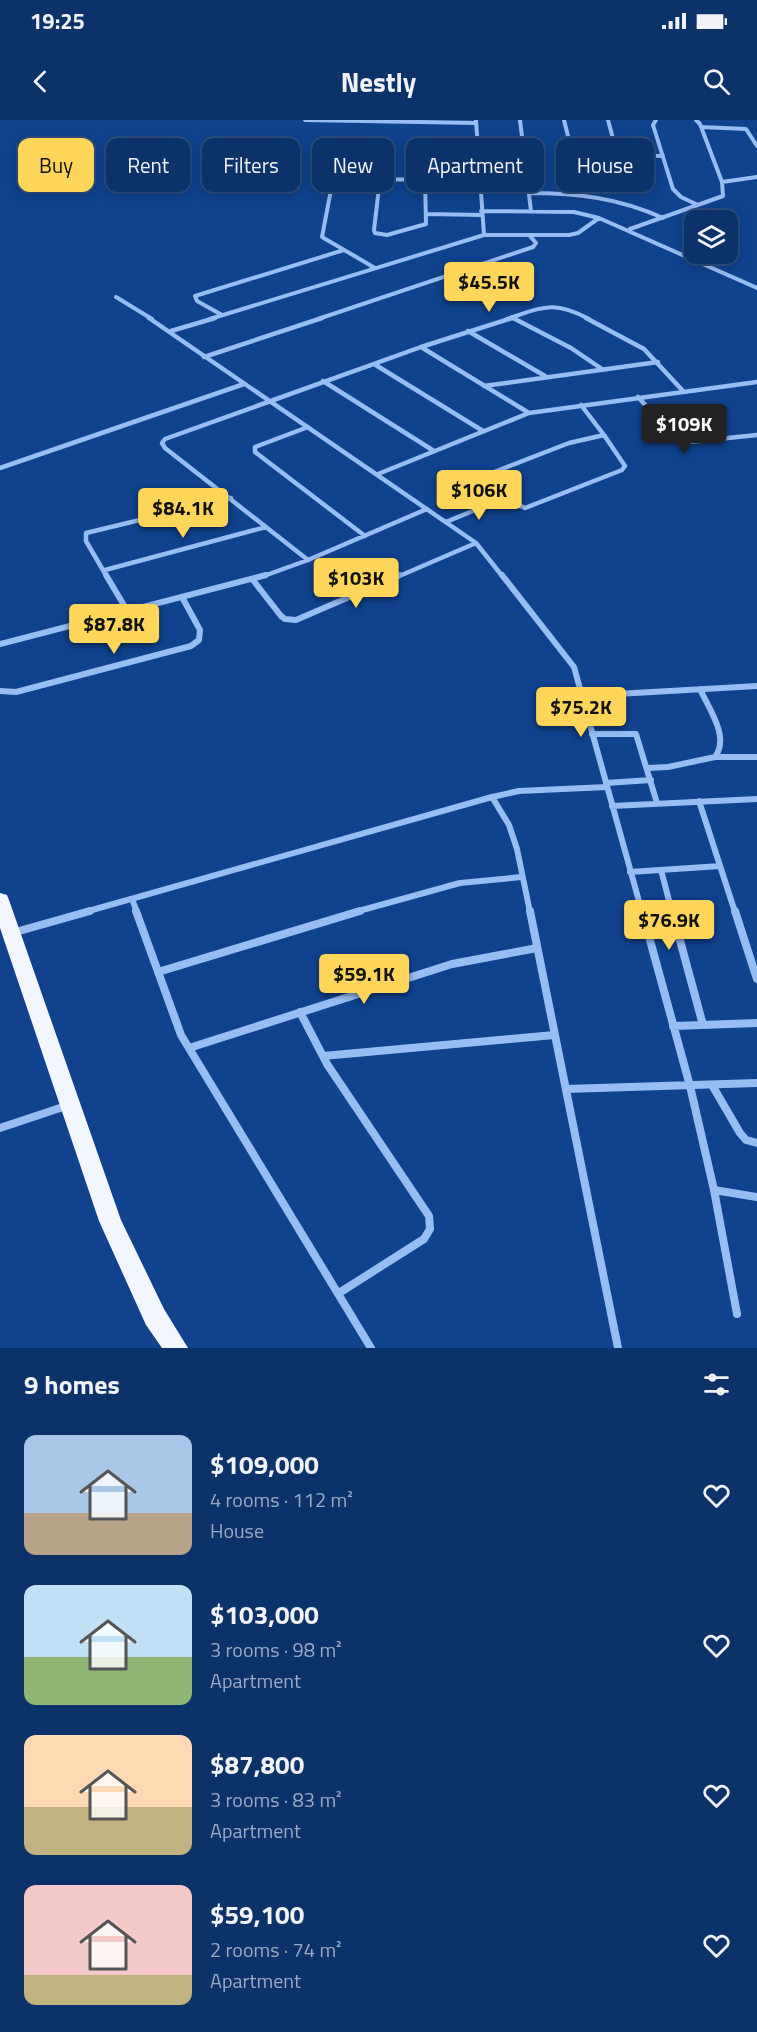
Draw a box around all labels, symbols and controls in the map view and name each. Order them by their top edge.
text: 19:25 [30,4,85,38]
text: Nestly [341,61,416,102]
icon: back [24,65,57,98]
icon: search [700,65,733,98]
chip: Buy [18,138,94,192]
chip: Rent [106,138,190,192]
chip: Filters [202,138,300,192]
chip: New [312,138,394,192]
chip: Apartment [406,138,544,192]
chip: House [556,138,654,192]
map controls [684,210,738,264]
button: layers [684,210,738,264]
pin: $45.5K [440,262,538,313]
text: $45.5K [458,266,520,297]
pin: $109K [642,404,726,455]
text: $109K [656,408,712,439]
pin: $106K [437,470,521,521]
text: $106K [451,474,507,505]
pin: $84.1K [134,488,232,539]
text: $84.1K [152,492,214,523]
pin: $103K [314,558,398,609]
text: $103K [328,562,384,593]
pin: $87.8K [65,604,163,655]
text: $87.8K [83,608,145,639]
pin: $75.2K [532,687,630,738]
text: $75.2K [550,691,612,722]
pin: $76.9K [620,900,718,951]
text: $76.9K [638,904,700,935]
pin: $59.1K [315,954,413,1005]
text: $59.1K [333,958,395,989]
text: 9 homes [24,1365,120,1404]
icon: filters [700,1368,733,1401]
text: $109,000 [210,1445,319,1484]
icon: home [72,1459,144,1531]
icon: heart [700,1479,733,1512]
text: 4 rooms · 112 m² [210,1484,353,1515]
text: House [210,1515,264,1546]
text: $103,000 [210,1595,319,1634]
icon: home [72,1609,144,1681]
icon: heart [700,1629,733,1662]
text: 3 rooms · 98 m² [210,1634,342,1665]
text: Apartment [210,1665,301,1696]
text: $87,800 [210,1745,304,1784]
icon: home [72,1759,144,1831]
icon: heart [700,1779,733,1812]
text: 3 rooms · 83 m² [210,1784,342,1815]
text: Apartment [210,1815,301,1846]
text: $59,100 [210,1895,304,1934]
icon: home [72,1909,144,1981]
icon: heart [700,1929,733,1962]
text: 2 rooms · 74 m² [210,1934,342,1965]
text: Apartment [210,1965,301,1996]

